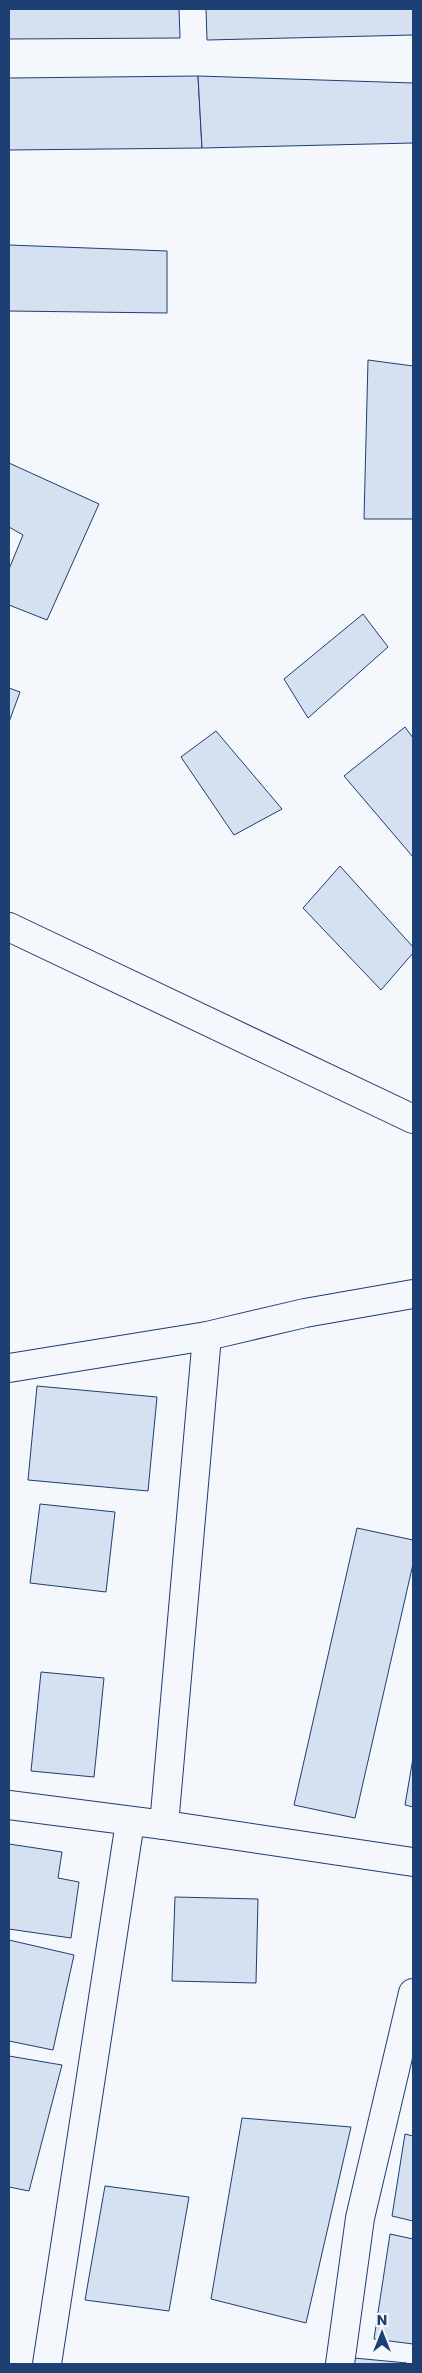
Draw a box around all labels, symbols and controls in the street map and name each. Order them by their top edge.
north arrow [357,2308,407,2358]
text: N [377,2310,387,2330]

